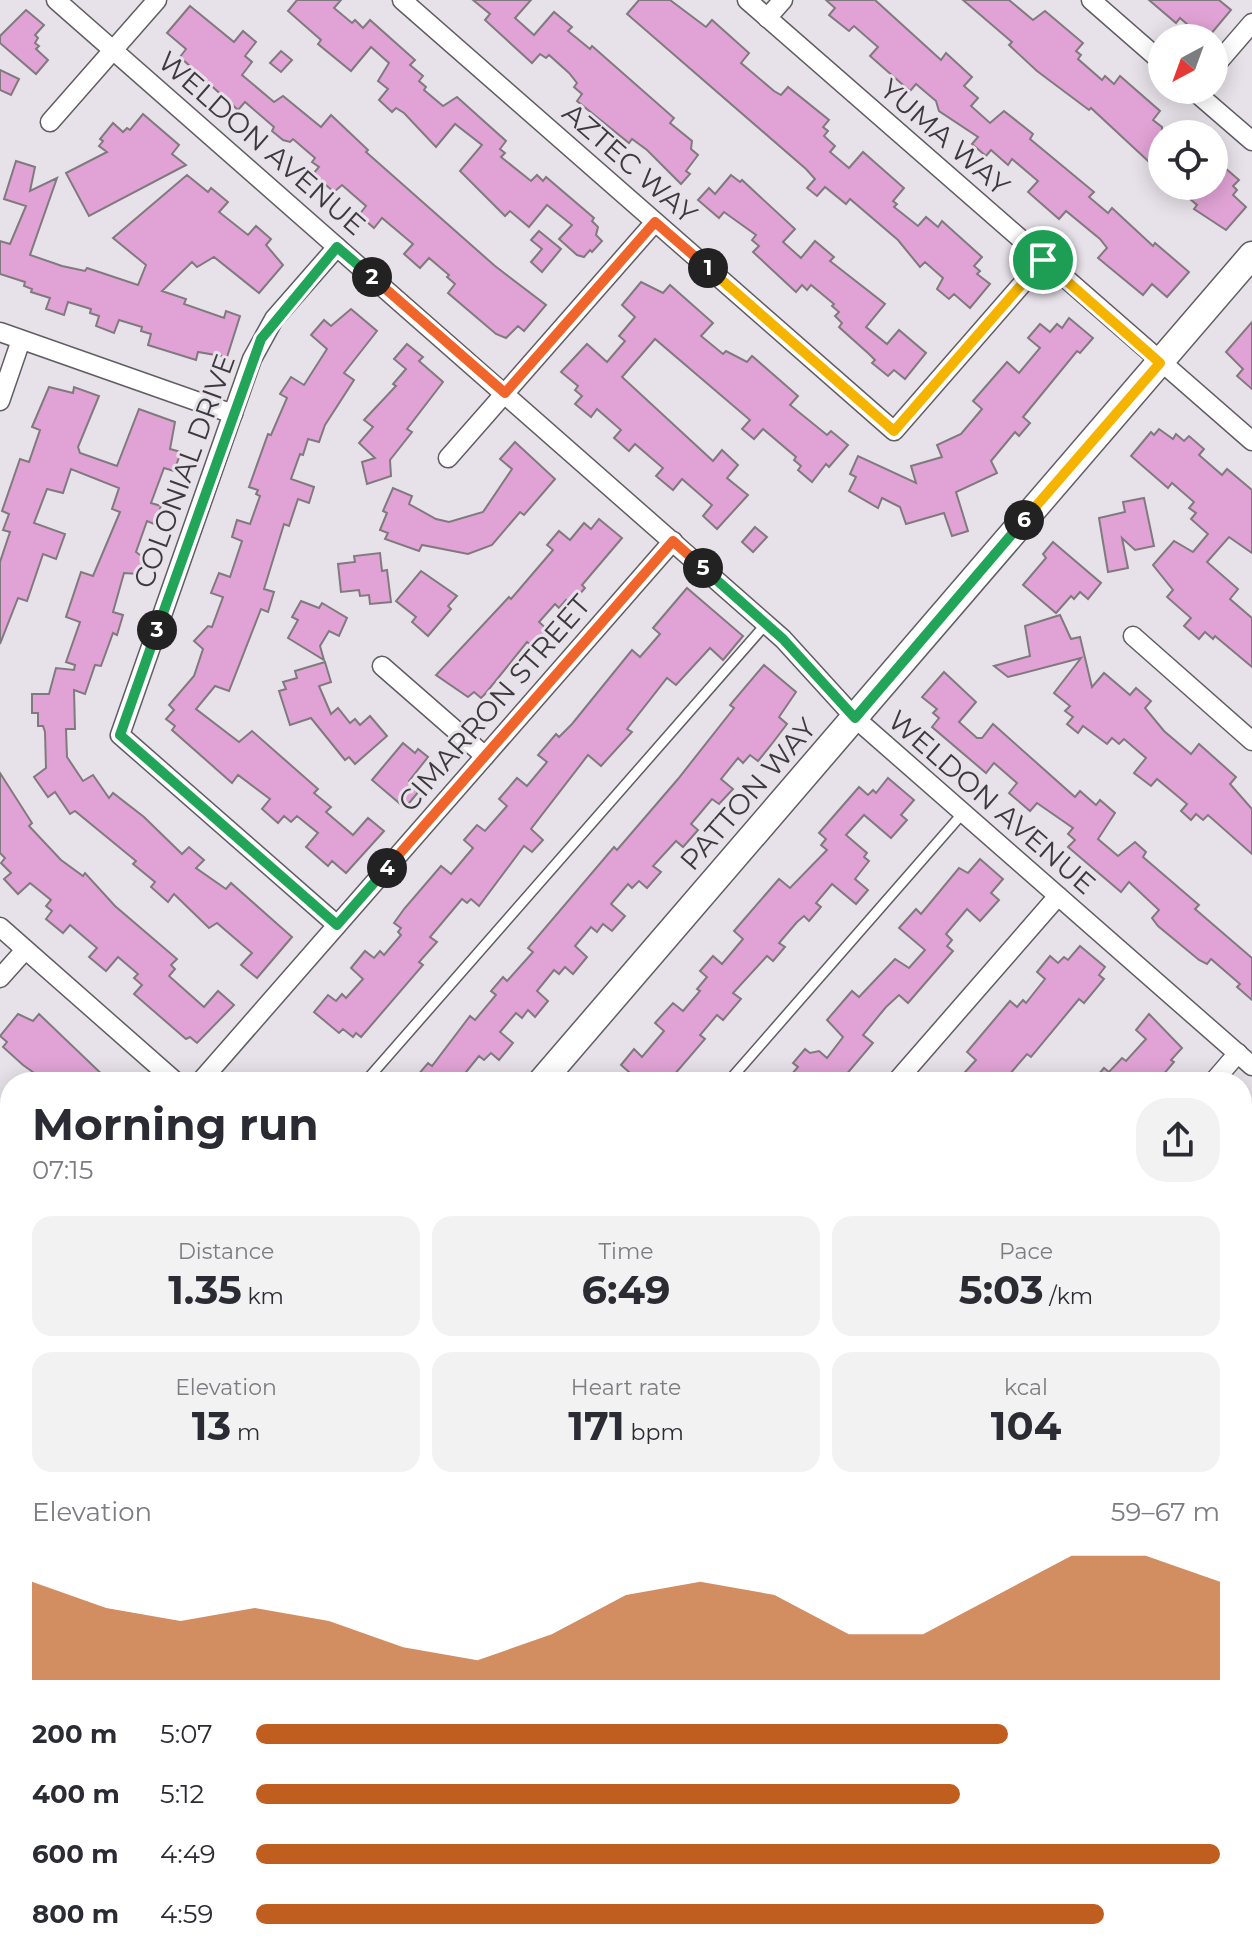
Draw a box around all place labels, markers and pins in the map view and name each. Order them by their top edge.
pin [1009,226,1077,294]
pin: 1 [688,248,728,288]
pin: 2 [352,257,392,297]
pin: 6 [1004,500,1044,540]
pin: 5 [683,548,723,588]
pin: 3 [137,610,177,650]
pin: 4 [367,848,407,888]

